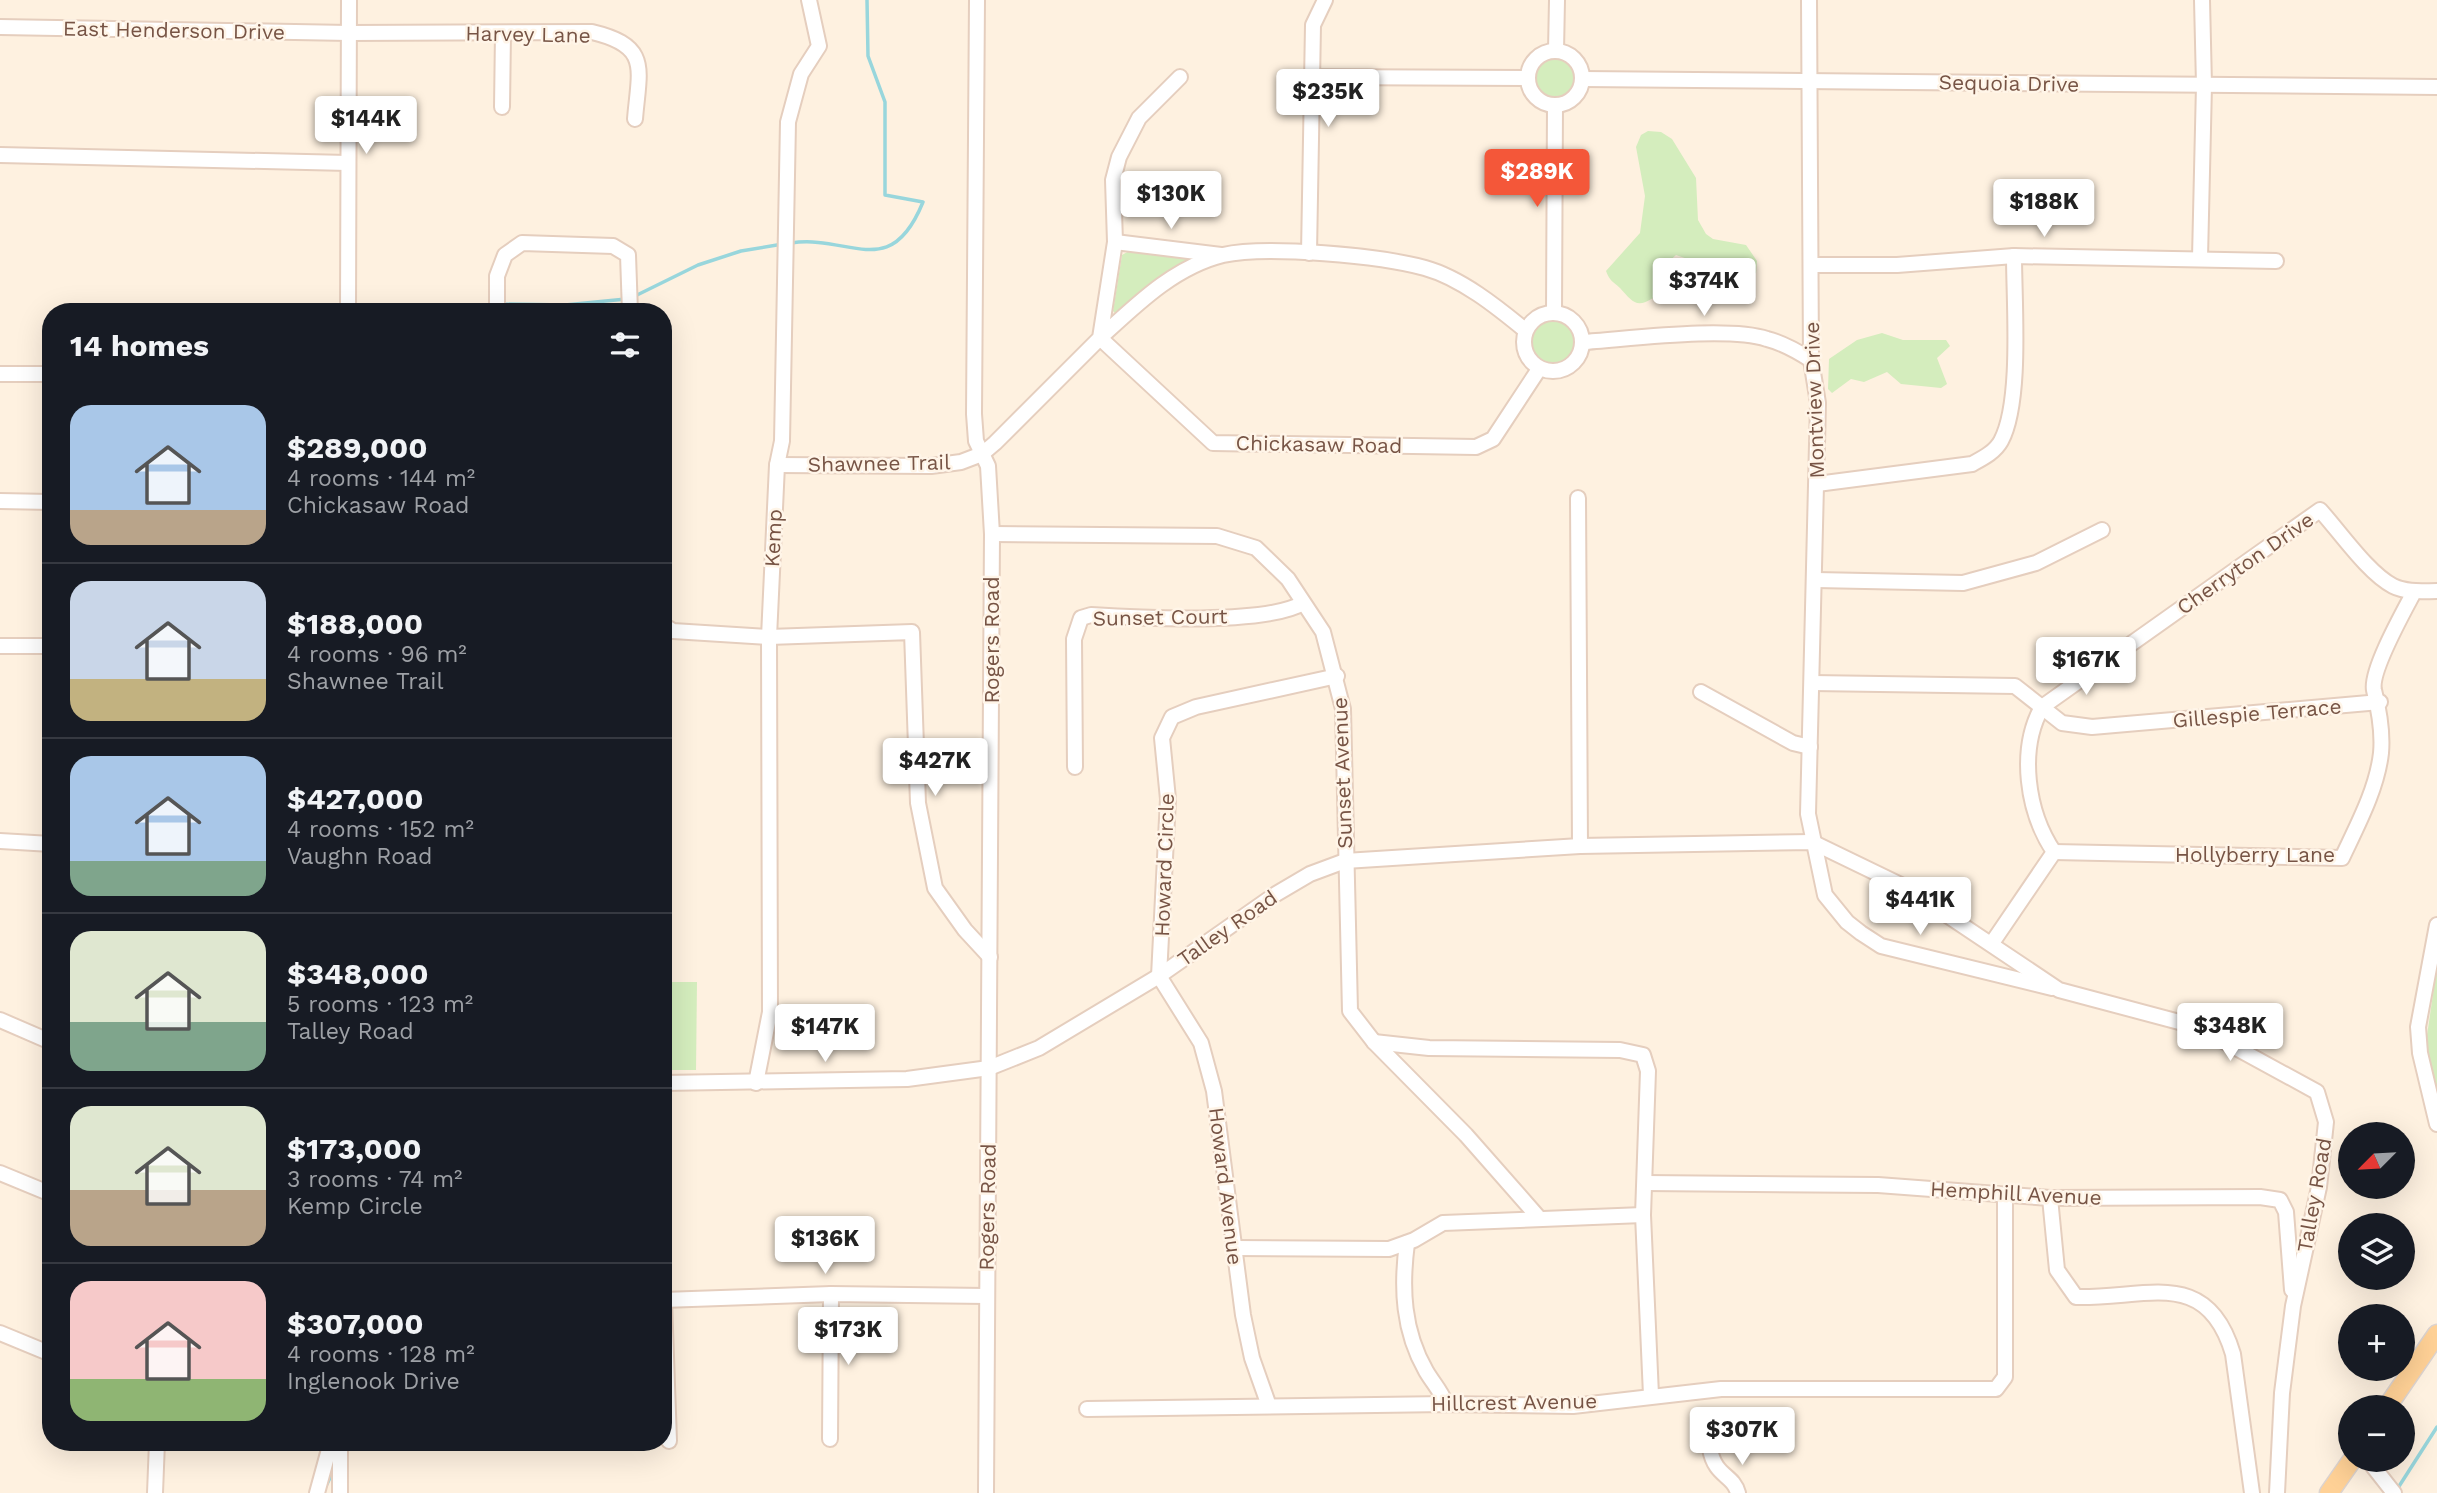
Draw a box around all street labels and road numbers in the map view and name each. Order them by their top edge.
street label: East Henderson Drive [63,16,285,44]
street label: Harvey Lane [465,20,591,48]
street label: Sequoia Drive [1938,69,2080,97]
street label: Montview Drive [1799,321,1829,479]
street label: Chickasaw Road [1236,430,1402,458]
street label: Shawnee Trail [807,449,951,477]
street label: Cherryton Drive [2172,507,2318,619]
street label: Kemp [759,508,787,568]
street label: Rogers Road [979,576,1004,704]
street label: Sunset Court [1092,603,1228,631]
street label: Gillespie Terrace [2172,693,2342,733]
street label: Sunset Avenue [1327,697,1357,849]
street label: Howard Circle [1149,793,1179,937]
street label: Hollyberry Lane [2175,842,2335,867]
street label: Talley Road [1172,885,1282,971]
street label: Howard Avenue [1204,1106,1248,1266]
street label: Talley Road [2292,1136,2336,1254]
street label: Rogers Road [973,1143,1001,1271]
street label: Hemphill Avenue [1930,1176,2102,1210]
street label: Hillcrest Avenue [1431,1388,1597,1416]

